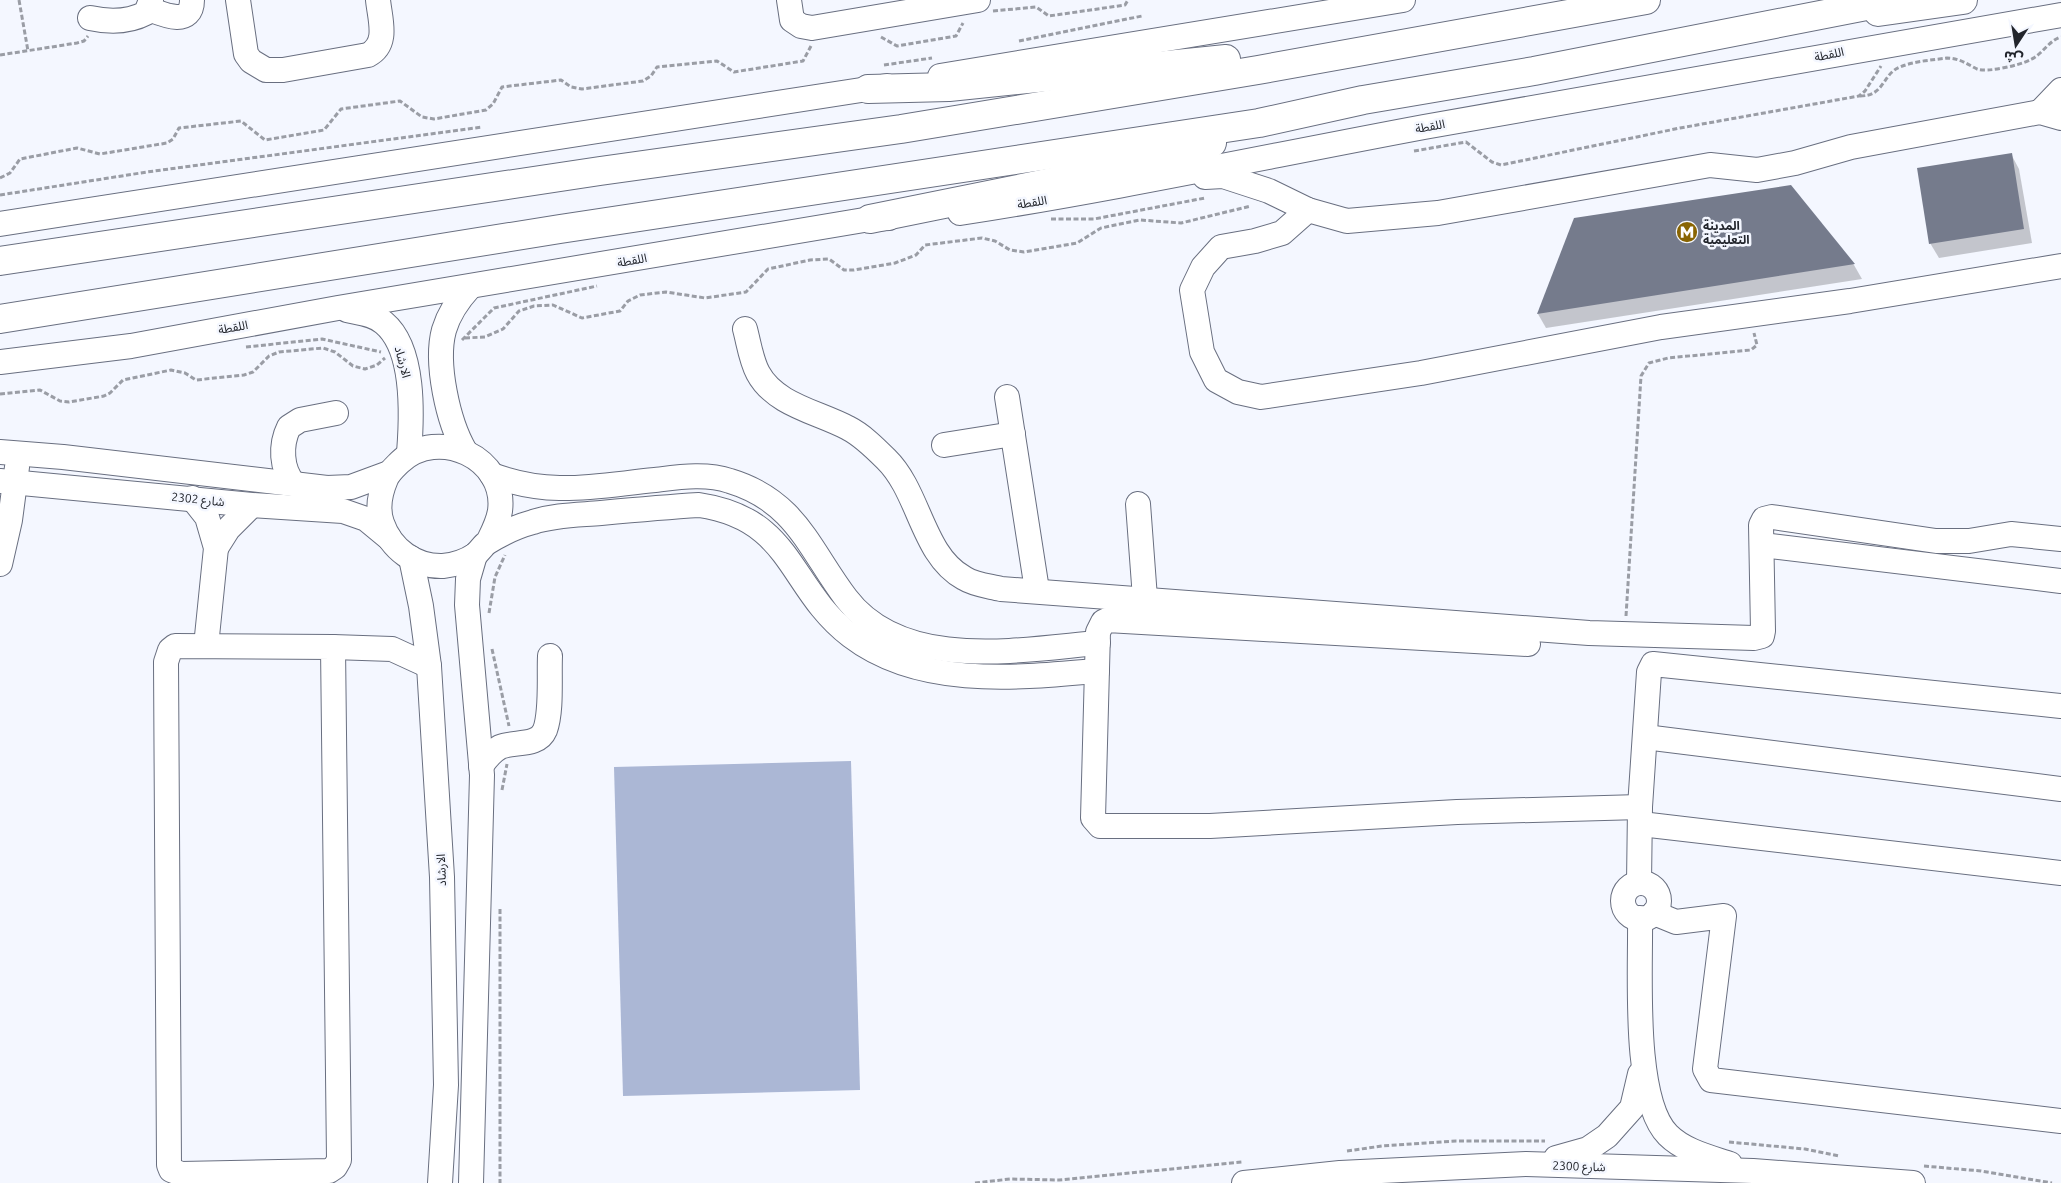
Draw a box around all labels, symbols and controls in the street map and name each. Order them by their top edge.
north arrow [1991,20,2041,70]
street label: اللقطة [1813,45,1845,63]
text: ش [2002,48,2024,68]
street label: اللقطة [1414,117,1446,135]
street label: اللقطة [1016,193,1048,211]
place label: المدينة التعليمية [1703,219,1749,247]
metro station icon: المدينة التعليمية [1675,220,1699,244]
street label: اللقطة [616,251,648,269]
street label: اللقطة [217,318,249,336]
street label: الارشاد [392,345,414,380]
street label: شارع 2302 [171,490,225,511]
street label: الارشاد [434,853,449,886]
street label: شارع 2300 [1552,1159,1606,1176]

